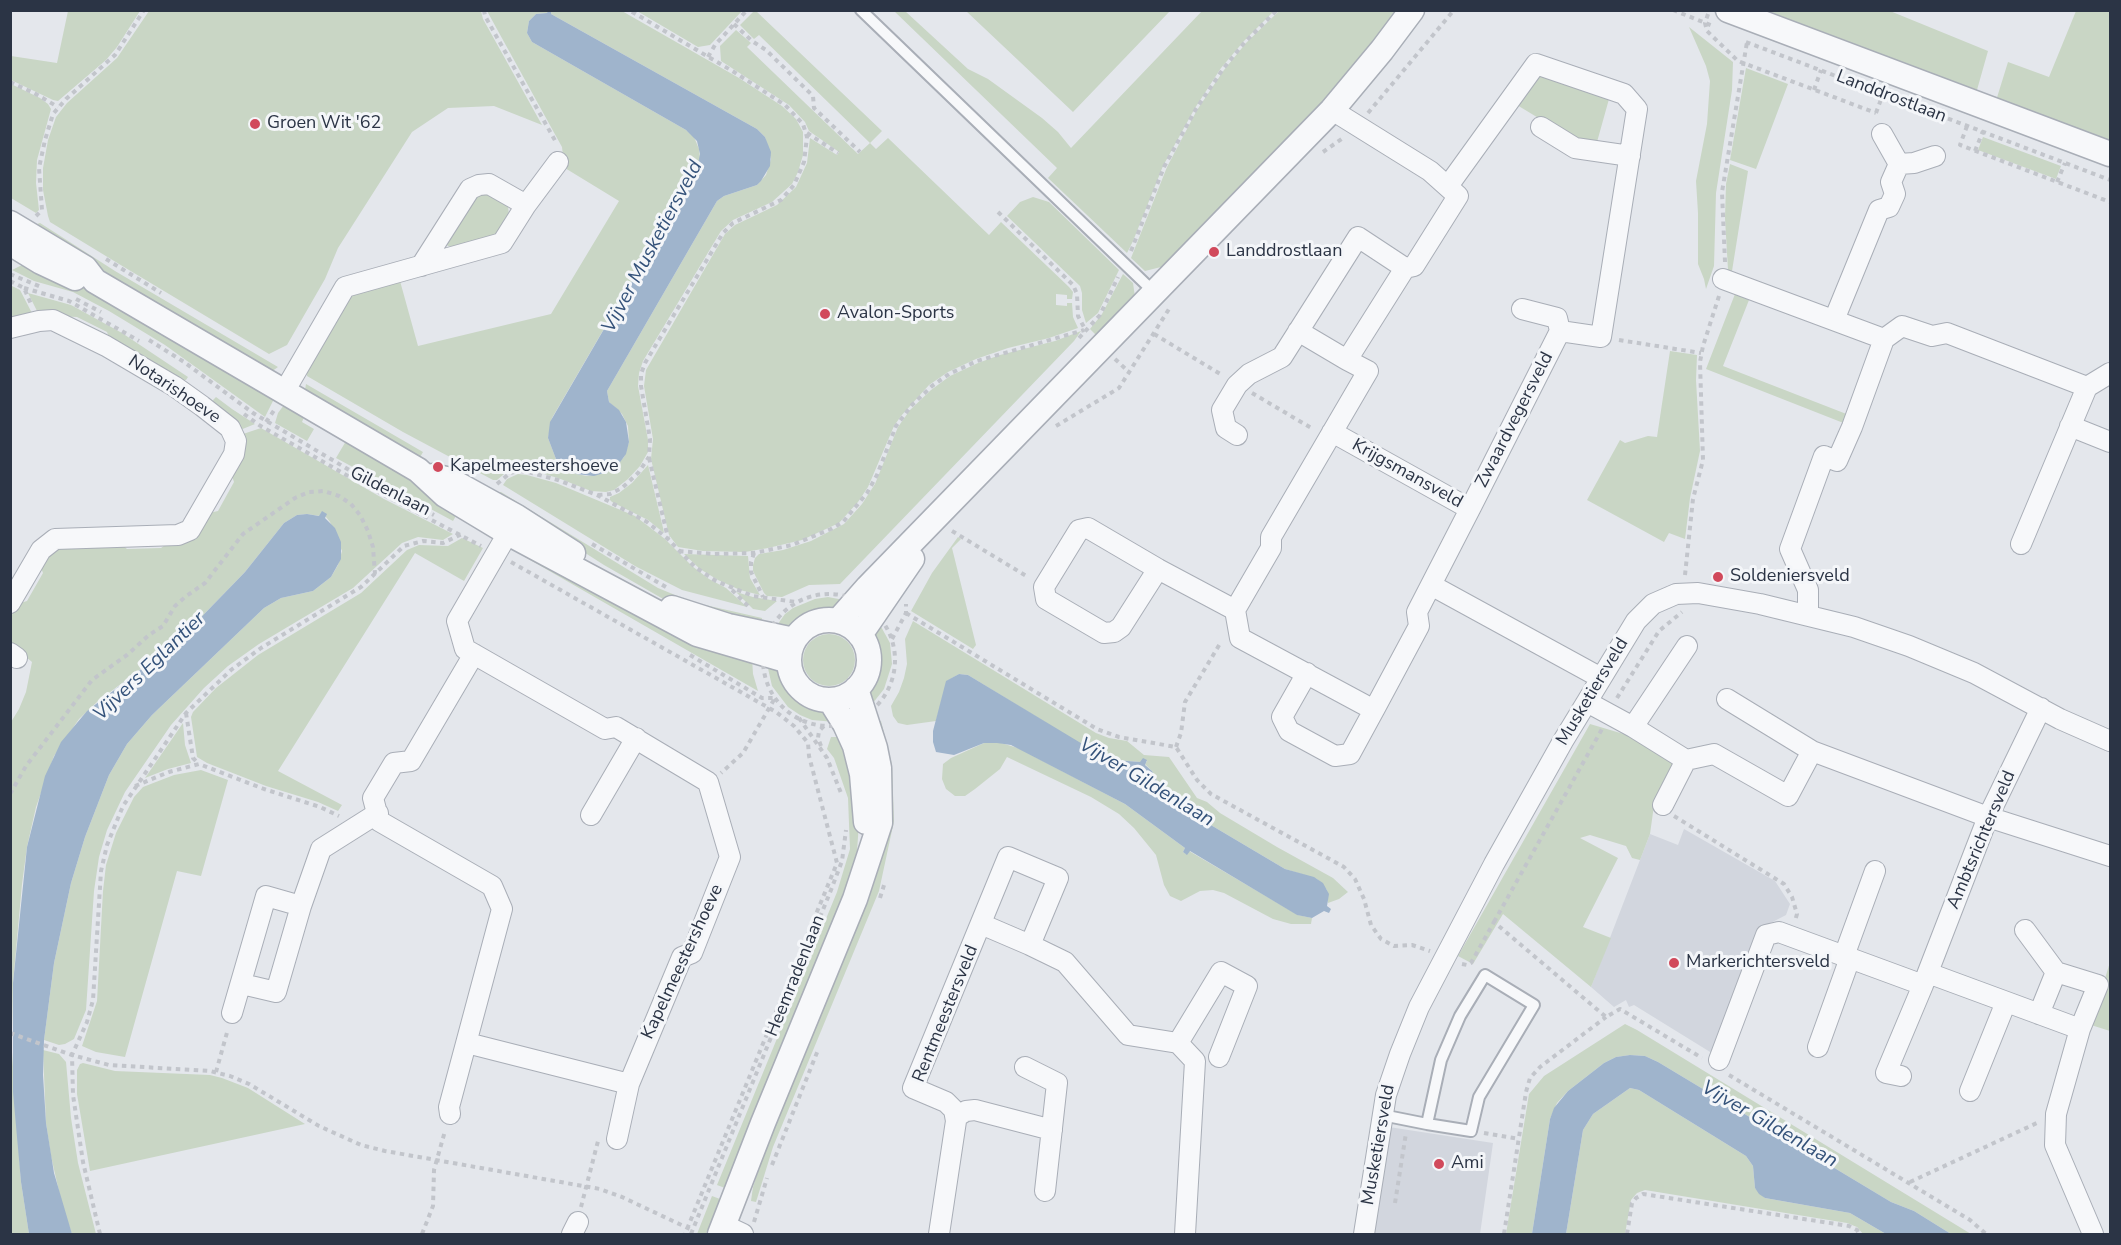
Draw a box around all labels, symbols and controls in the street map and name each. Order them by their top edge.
street label: Landdrostlaan [1833,66,1949,128]
place label: Groen Wit '62 [267,113,381,135]
marker: Groen Wit '62 [248,117,262,131]
water label: Vijver Musketiersveld [597,157,709,337]
place label: Landdrostlaan [1226,241,1342,263]
marker: Landdrostlaan [1207,245,1221,259]
place label: Avalon-Sports [837,303,954,325]
marker: Avalon-Sports [818,307,832,321]
street label: Zwaardvegersveld [1472,349,1558,491]
street label: Notarishoeve [124,351,224,429]
street label: Krijgsmansveld [1348,435,1466,513]
place label: Kapelmeestershoeve [450,456,619,478]
marker: Kapelmeestershoeve [431,460,445,474]
street label: Gildenlaan [346,463,434,521]
place label: Soldeniersveld [1730,566,1850,588]
marker: Soldeniersveld [1711,570,1725,584]
water label: Vijvers Eglantier [89,608,211,726]
street label: Musketiersveld [1552,634,1634,750]
water label: Vijver Gildenlaan [1074,733,1218,833]
street label: Ambtsrichtersveld [1943,768,2021,912]
street label: Kapelmeestershoeve [638,881,728,1043]
street label: Heemradenlaan [762,912,830,1040]
street label: Rentmeestersveld [909,942,983,1086]
place label: Markerichtersveld [1686,952,1830,974]
marker: Markerichtersveld [1667,956,1681,970]
water label: Vijver Gildenlaan [1697,1076,1841,1174]
street label: Musketiersveld [1358,1083,1400,1207]
place label: Ami [1451,1153,1484,1175]
marker: Ami [1432,1157,1446,1171]

